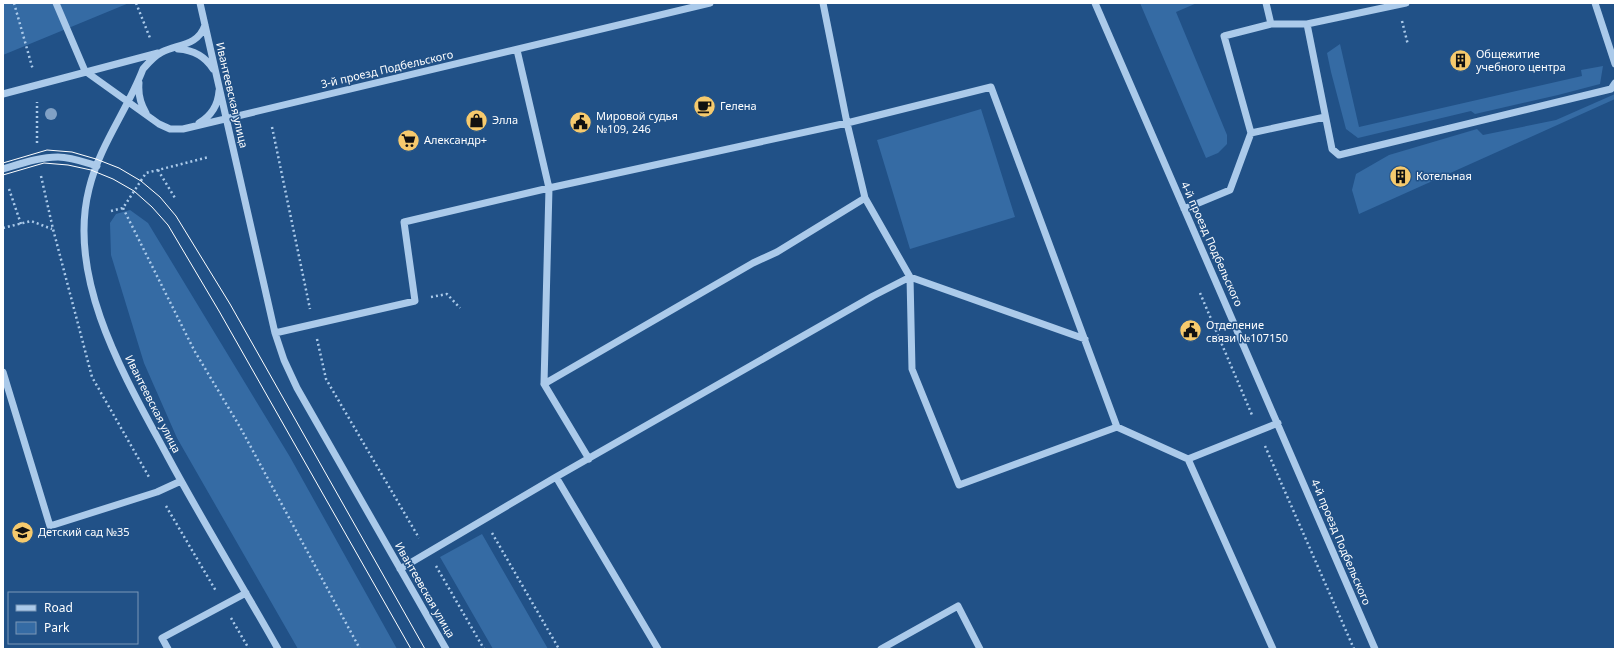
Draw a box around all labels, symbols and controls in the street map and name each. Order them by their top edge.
street label: Ивантеевская улица [213,40,252,149]
street label: 3-й проезд Подбельского [319,46,455,91]
place label: Общежитие учебного центра [1476,46,1566,74]
building icon: Общежитие учебного центра [1448,47,1474,73]
cafe icon: Гелена [692,93,718,119]
place label: Гелена [720,98,757,113]
shop icon: Элла [463,107,489,133]
place label: Мировой судья №109, 246 [596,108,678,136]
public building icon: Мировой судья №109, 246 [568,109,594,135]
place label: Элла [492,112,518,127]
supermarket icon: Александр+ [395,127,421,153]
place label: Александр+ [424,132,487,147]
building icon: Котельная [1387,163,1413,189]
place label: Котельная [1416,168,1472,183]
street label: 4-й проезд Подбельского [1178,179,1247,309]
place label: Отделение связи №107150 [1206,317,1288,345]
public building icon: Отделение связи №107150 [1177,318,1203,344]
street label: Ивантеевская улица [122,352,185,455]
street label: 4-й проезд Подбельского [1308,477,1375,607]
school or university icon: Детский сад №35 [9,519,35,545]
place label: Детский сад №35 [38,524,130,539]
street label: Ивантеевская улица [392,539,459,640]
legend [8,592,138,644]
text: Road [44,599,73,616]
text: Park [44,619,70,636]

